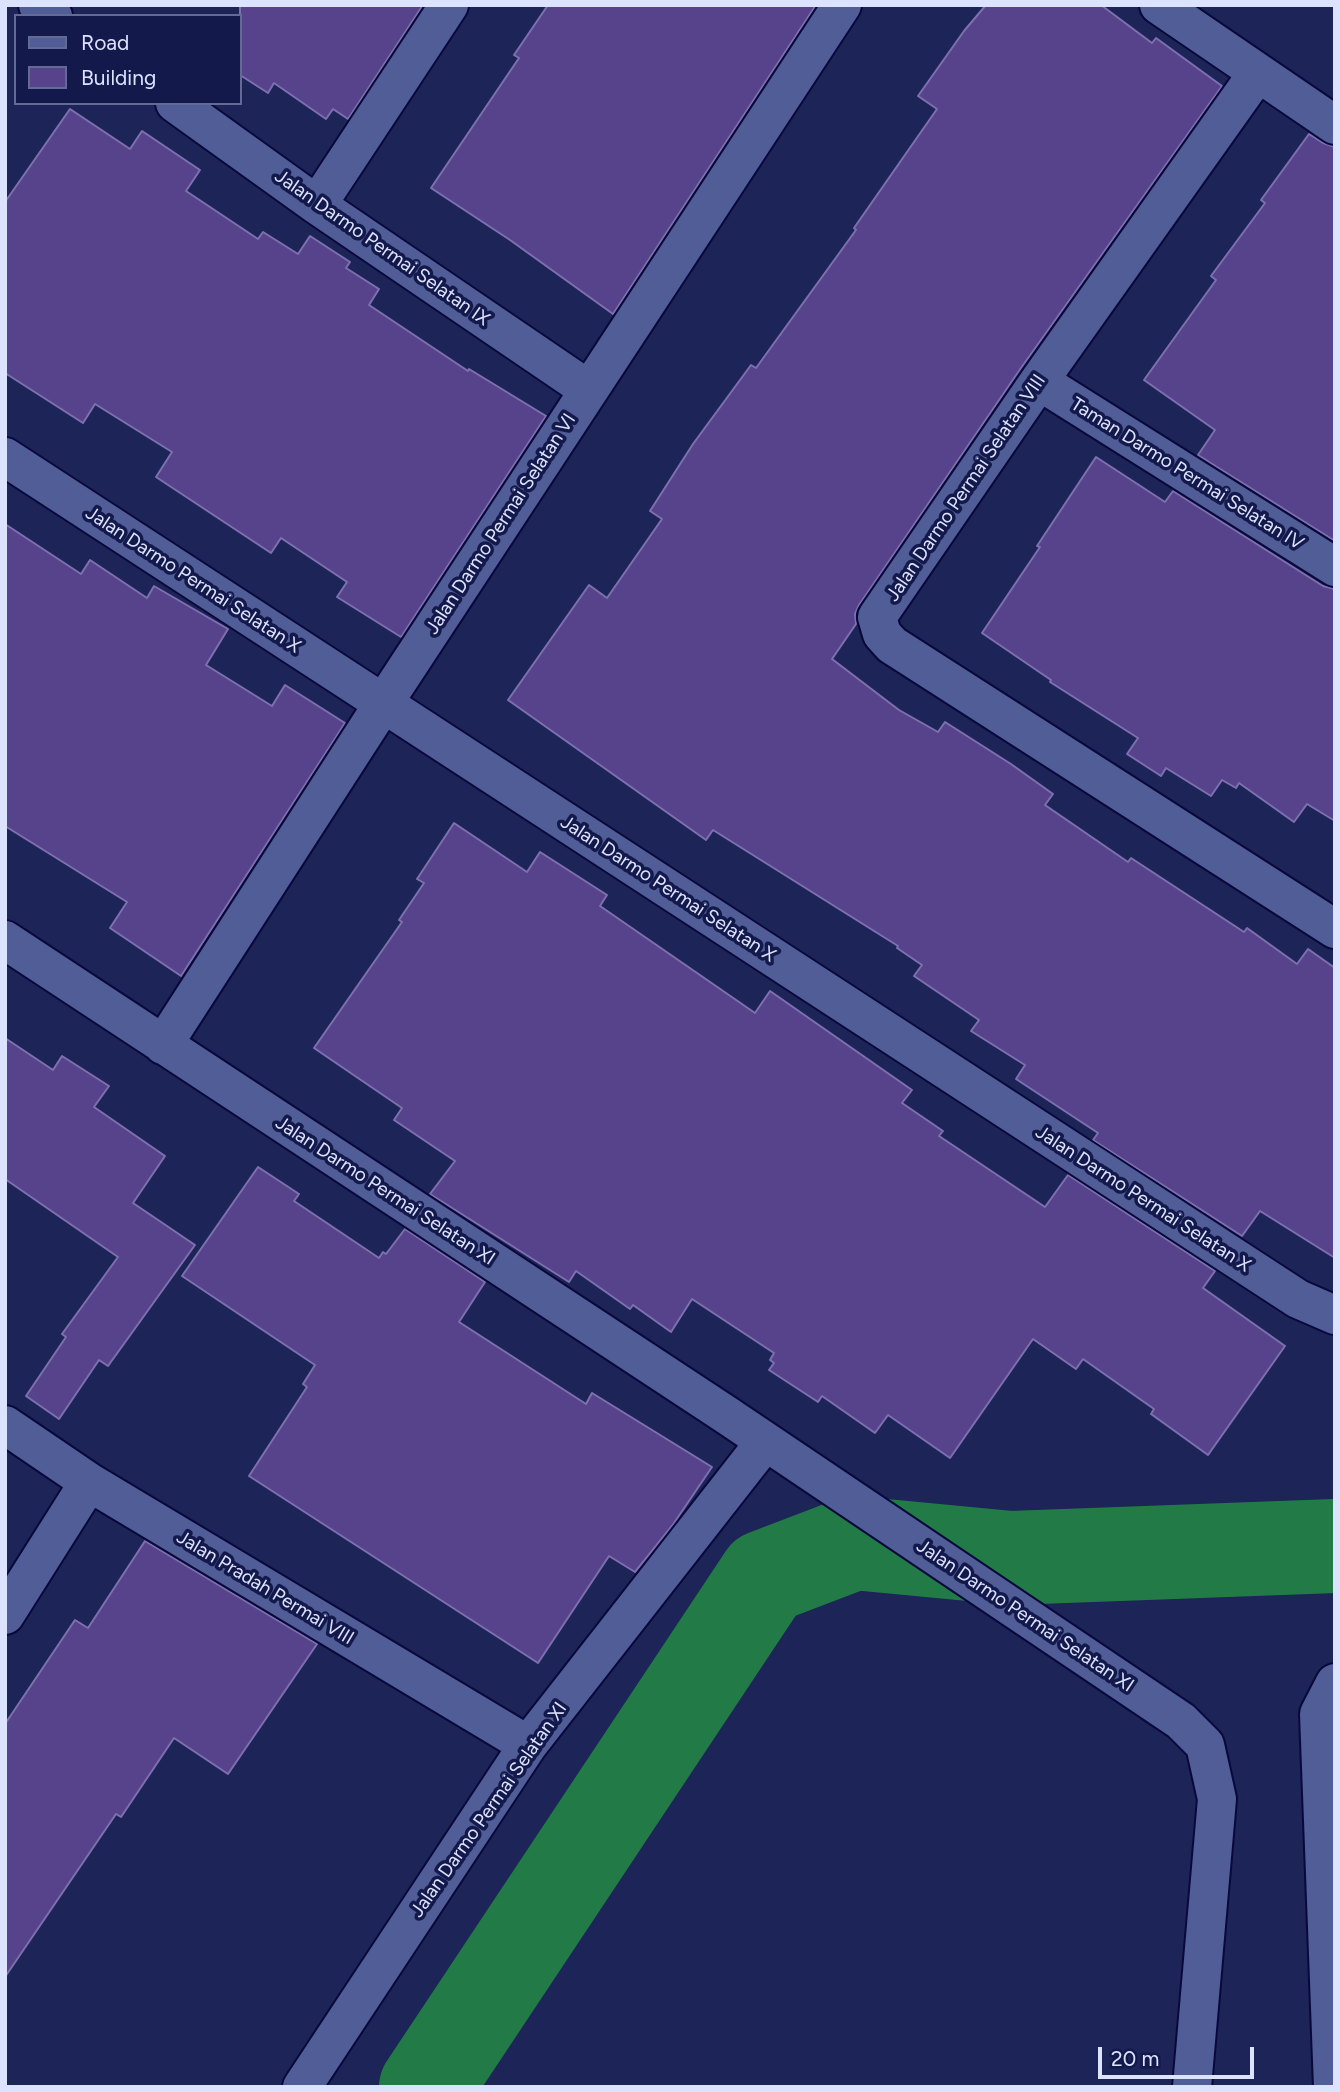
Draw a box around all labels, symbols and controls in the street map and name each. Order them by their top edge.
legend [14,14,242,105]
text: Road [81,30,129,55]
text: Building [81,65,156,90]
street label: Jalan Darmo Permai Selatan IX [270,165,494,331]
street label: Jalan Darmo Permai Selatan VIII [881,370,1051,606]
street label: Taman Darmo Permai Selatan IV [1066,393,1308,555]
street label: Jalan Darmo Permai Selatan VI [421,409,581,639]
street label: Jalan Darmo Permai Selatan X [81,502,305,658]
street label: Jalan Darmo Permai Selatan X [556,811,780,967]
street label: Jalan Darmo Permai Selatan XI [271,1111,499,1271]
street label: Jalan Darmo Permai Selatan X [1031,1121,1255,1277]
street label: Jalan Pradah Permai VIII [172,1526,358,1650]
street label: Jalan Darmo Permai Selatan XI [912,1535,1138,1697]
street label: Jalan Darmo Permai Selatan XI [406,1698,572,1922]
scale bar [1102,2032,1258,2076]
text: 20 m [1111,2046,1159,2071]

